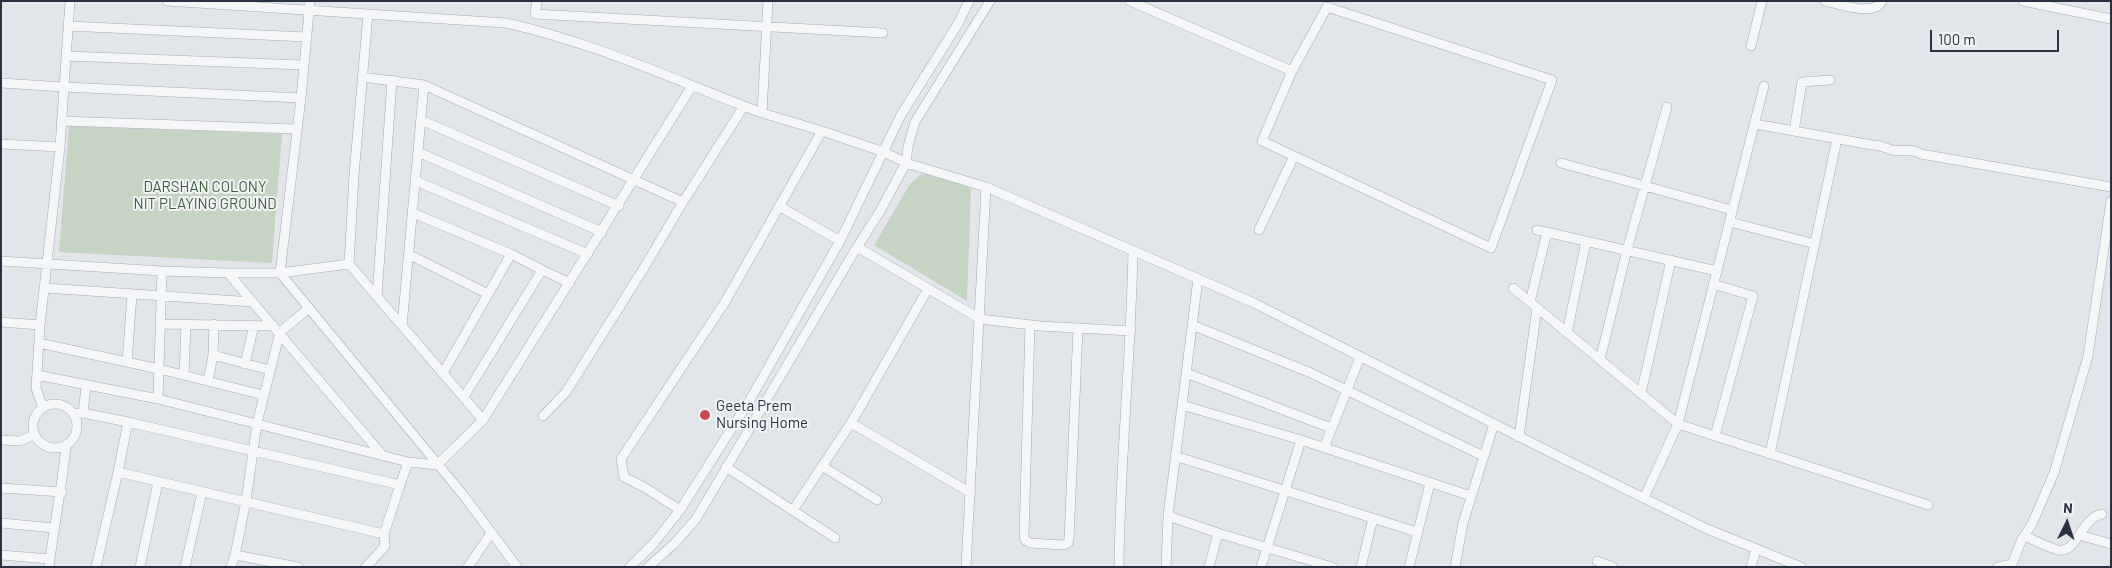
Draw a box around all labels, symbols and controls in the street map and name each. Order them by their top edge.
scale bar [1932,20,2061,52]
text: 100 m [1938,30,1976,48]
park label: DARSHAN COLONY NIT PLAYING GROUND [134,178,276,213]
place label: Geeta Prem Nursing Home [716,397,808,432]
marker: Geeta Prem Nursing Home [698,408,712,422]
north arrow [2042,498,2092,548]
text: N [2063,499,2073,516]

